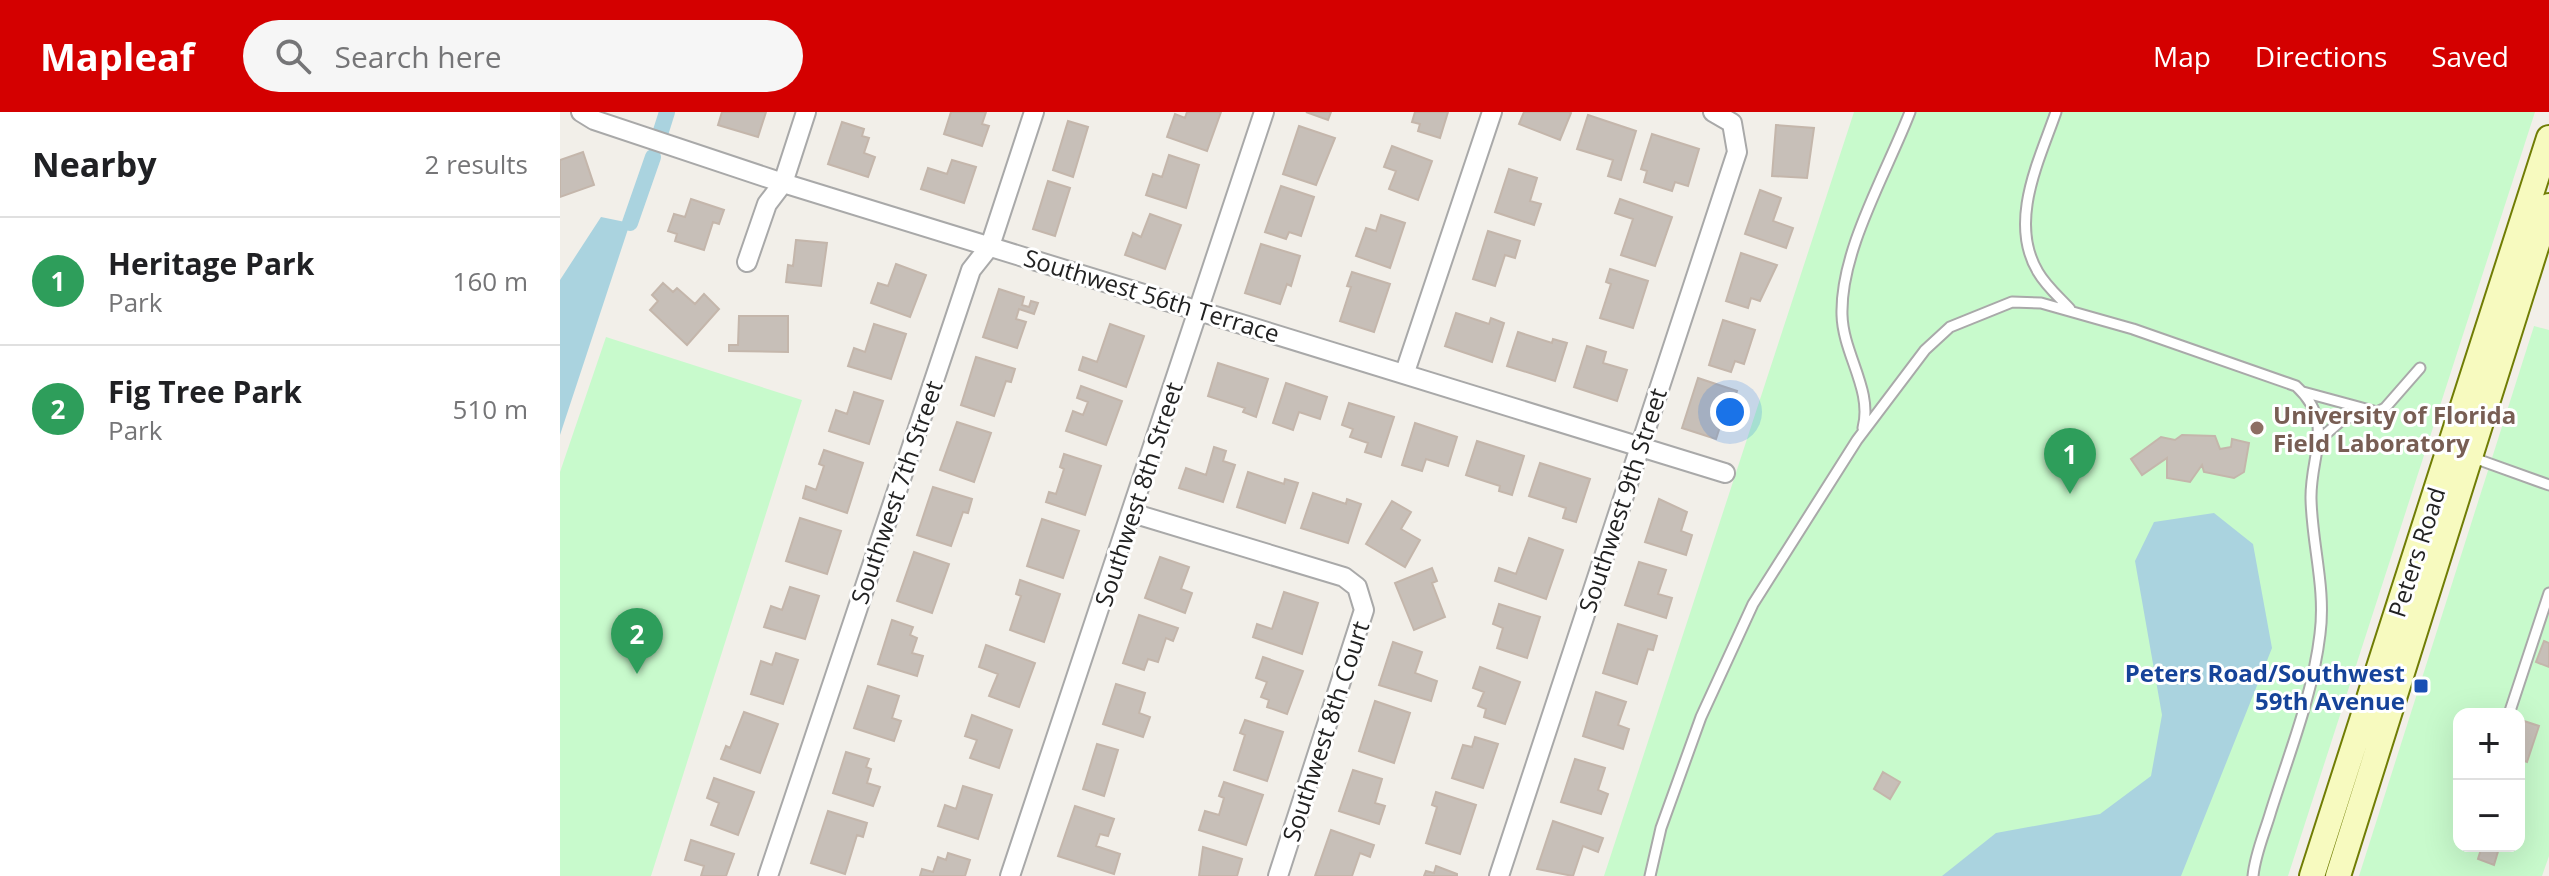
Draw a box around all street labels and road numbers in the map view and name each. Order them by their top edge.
street label: Southwest 56th Terrace [1020,240,1284,350]
street label: Southwest 7th Street [842,376,950,608]
street label: Southwest 8th Street [1086,378,1190,610]
street label: Southwest 9th Street [1570,384,1674,616]
street label: Peters Road [2379,483,2453,621]
street label: Southwest 8th Court [1274,617,1376,845]

